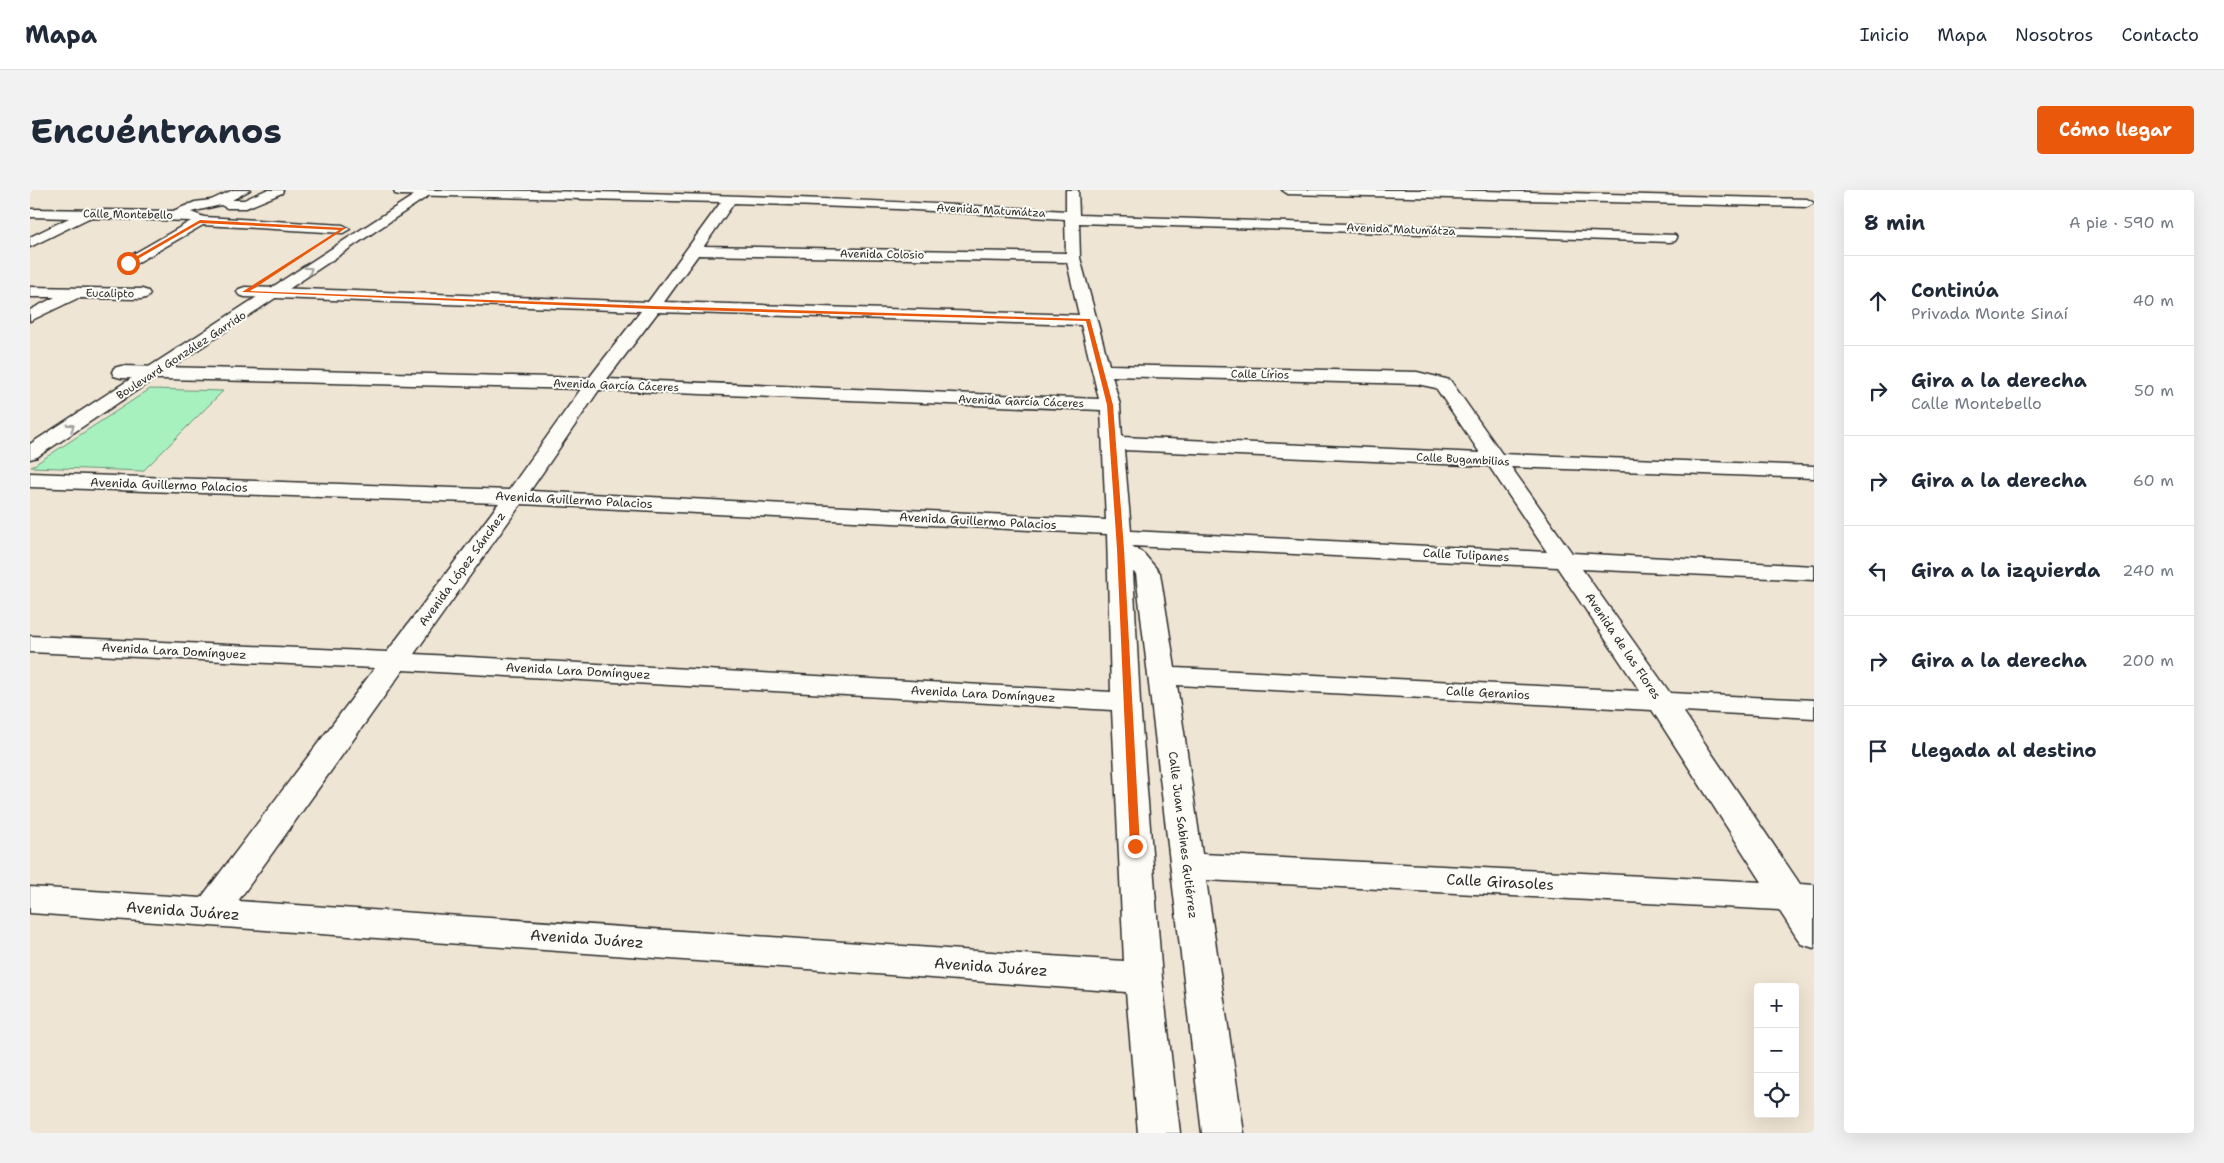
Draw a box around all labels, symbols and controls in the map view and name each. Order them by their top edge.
text: Mapa [25,19,97,51]
text: Inicio [1860,23,1909,47]
text: Mapa [1937,23,1987,47]
text: Nosotros [2015,23,2093,47]
text: Contacto [2121,23,2199,47]
button: Cómo llegar [2037,106,2194,154]
text: Encuéntranos [30,107,282,154]
street label: Avenida Matumátza [936,200,1046,221]
street label: Calle Montebello [83,206,173,223]
text: 8 min [1864,209,1925,237]
text: A pie · 590 m [2069,212,2174,233]
street label: Avenida Matumátza [1346,220,1456,239]
street label: Avenida Colosio [840,246,925,263]
route start [117,252,140,275]
one-way arrow [304,267,313,277]
text: Continúa [1911,278,1999,303]
street label: Eucalipto [86,286,135,301]
icon: ahead [1864,287,1892,315]
text: 40 m [2132,290,2174,311]
text: Privada Monte Sinaí [1911,303,2068,324]
street label: Boulevard González Garrido [113,308,249,403]
street label: Calle Lírios [1231,366,1289,383]
text: Gira a la derecha [1911,368,2087,393]
street label: Avenida García Cáceres [553,376,679,395]
icon: right [1864,377,1892,405]
text: 50 m [2134,380,2174,401]
street label: Avenida García Cáceres [958,392,1084,411]
text: Calle Montebello [1911,393,2042,414]
one-way arrow [65,424,74,433]
street label: Calle Bugambilias [1416,450,1510,469]
icon: right [1864,467,1892,495]
text: Gira a la derecha [1911,468,2087,493]
text: 60 m [2133,470,2174,491]
street label: Avenida Guillermo Palacios [90,474,248,496]
street label: Avenida Guillermo Palacios [495,488,653,512]
street label: Avenida López Sánchez [415,509,509,629]
street label: Avenida Guillermo Palacios [899,509,1057,533]
street label: Calle Tulipanes [1422,545,1510,565]
icon: left [1864,557,1892,585]
text: Gira a la izquierda [1911,558,2100,583]
text: 240 m [2122,560,2174,581]
street label: Avenida de las Flores [1581,590,1665,702]
street label: Avenida Lara Domínguez [101,639,247,663]
icon: right [1864,647,1892,675]
text: Gira a la derecha [1911,648,2087,673]
text: 200 m [2122,650,2174,671]
street label: Avenida Lara Domínguez [505,659,651,683]
street label: Avenida Lara Domínguez [910,682,1056,706]
street label: Calle Geranios [1446,683,1530,703]
icon: arrive [1864,737,1892,765]
text: Llegada al destino [1911,738,2097,763]
street label: Calle Juan Sabines Gutiérrez [1165,750,1201,920]
route end [1124,835,1147,858]
street label: Calle Girasoles [1446,869,1554,895]
street label: Avenida Juárez [125,897,241,925]
street label: Avenida Juárez [529,925,645,953]
street label: Avenida Juárez [933,953,1049,981]
map controls [1754,983,1799,1118]
button: + [1754,983,1799,1028]
button: − [1754,1028,1799,1073]
button: locate [1754,1073,1799,1118]

